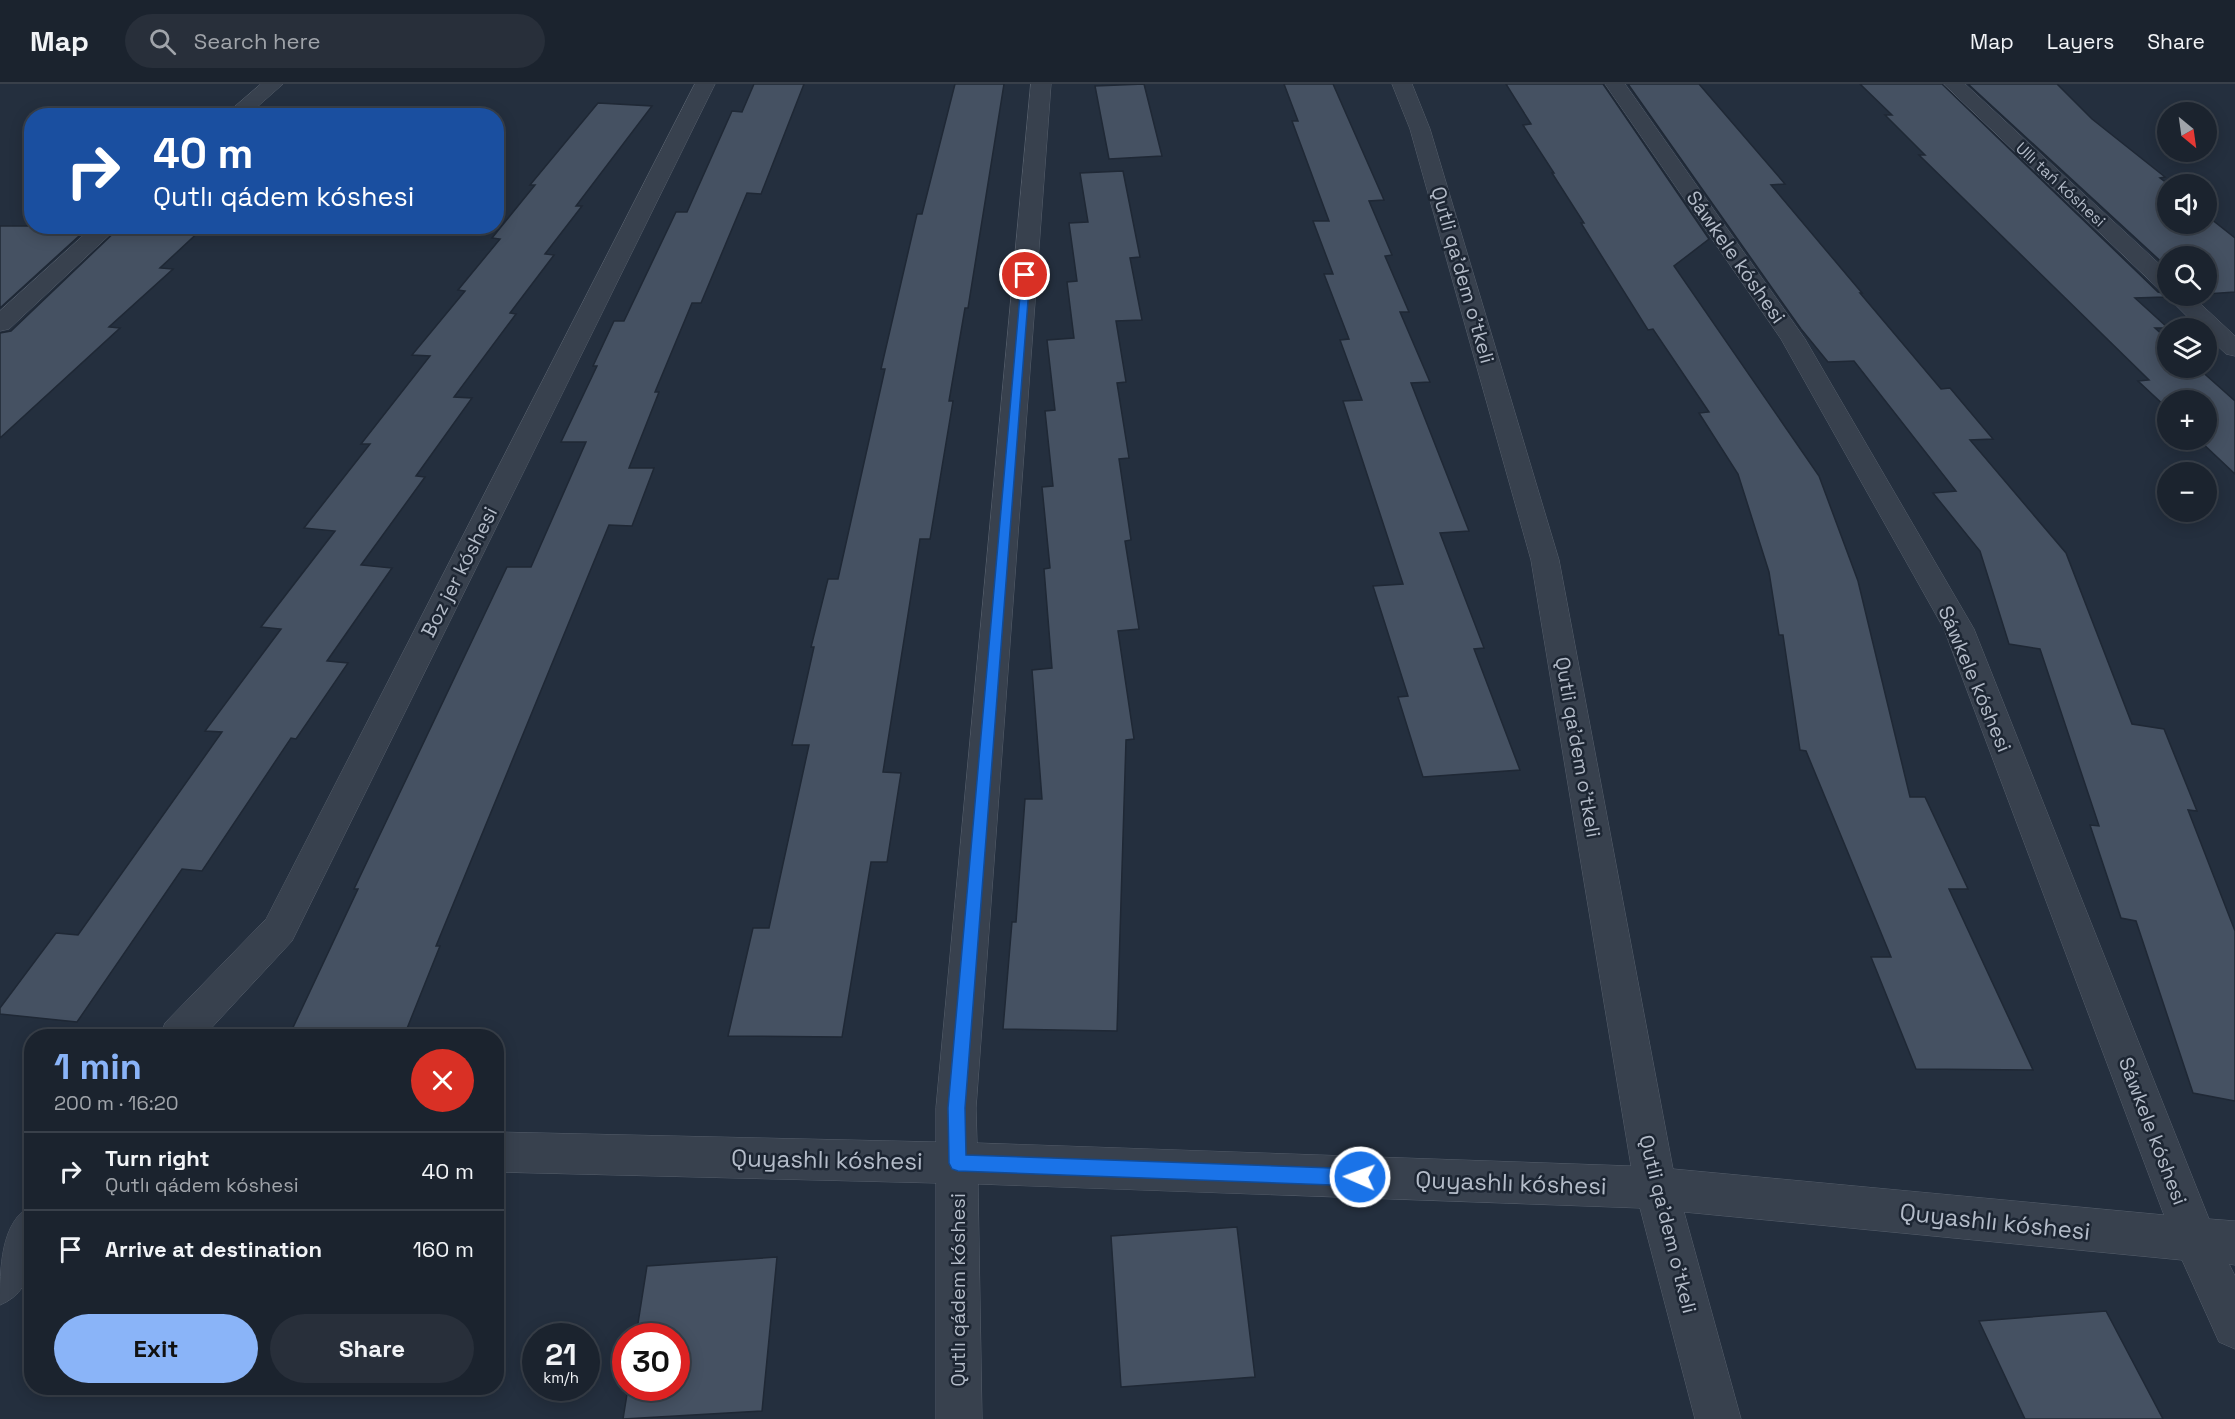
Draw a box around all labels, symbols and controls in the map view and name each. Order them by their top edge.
search box [125,14,545,68]
text: Map [30,23,89,59]
icon: search [146,25,179,58]
text: Search here [194,27,321,55]
text: Map [1970,28,2014,55]
text: Layers [2047,28,2114,55]
text: Share [2147,28,2205,55]
north arrow [2157,102,2217,162]
map controls [2157,102,2217,522]
text: 40 m [153,127,253,180]
icon: right [54,132,132,210]
street label: Ullı tań kóshesi [2011,137,2110,231]
button: sound [2157,174,2217,234]
text: Qutlı qádem kóshesi [153,179,414,214]
street label: Qutli qa'dem o'tkeli [1425,184,1501,366]
street label: Sáwkele kóshesi [1681,186,1791,328]
button: search [2157,246,2217,306]
pin [999,249,1050,300]
icon: arrive [1008,258,1041,291]
button: layers [2157,318,2217,378]
button: + [2157,390,2217,450]
button: − [2157,462,2217,522]
street label: Boz jer kóshesi [415,502,503,642]
street label: Sáwkele kóshesi [1933,602,2017,756]
street label: Qutli qa'dem o'tkeli [1549,655,1607,839]
text: 1 min [54,1044,142,1090]
button: close [411,1049,474,1112]
street label: Sáwkele kóshesi [2113,1053,2193,1209]
text: 200 m · 16:20 [54,1090,179,1116]
street label: Qutli qa'dem o'tkeli [1633,1132,1703,1316]
street label: Quyashlı kóshesi [731,1142,923,1177]
text: Turn right [105,1144,210,1172]
position arrow [1328,1145,1392,1209]
icon: right [54,1155,87,1188]
text: 40 m [422,1157,474,1185]
street label: Quyashlı kóshesi [1415,1164,1607,1201]
text: Qutlı qádem kóshesi [105,1172,299,1198]
street label: Qutlı qádem kóshesi [945,1193,971,1387]
street label: Quyashlı kóshesi [1898,1196,2092,1247]
icon: arrive [54,1233,87,1266]
text: Arrive at destination [105,1235,322,1263]
text: 160 m [413,1235,474,1263]
button: Exit [54,1314,258,1383]
button: Share [270,1314,474,1383]
speed limit sign: 30 [612,1323,690,1401]
text: 21 [545,1335,577,1374]
text: km/h [543,1368,579,1387]

